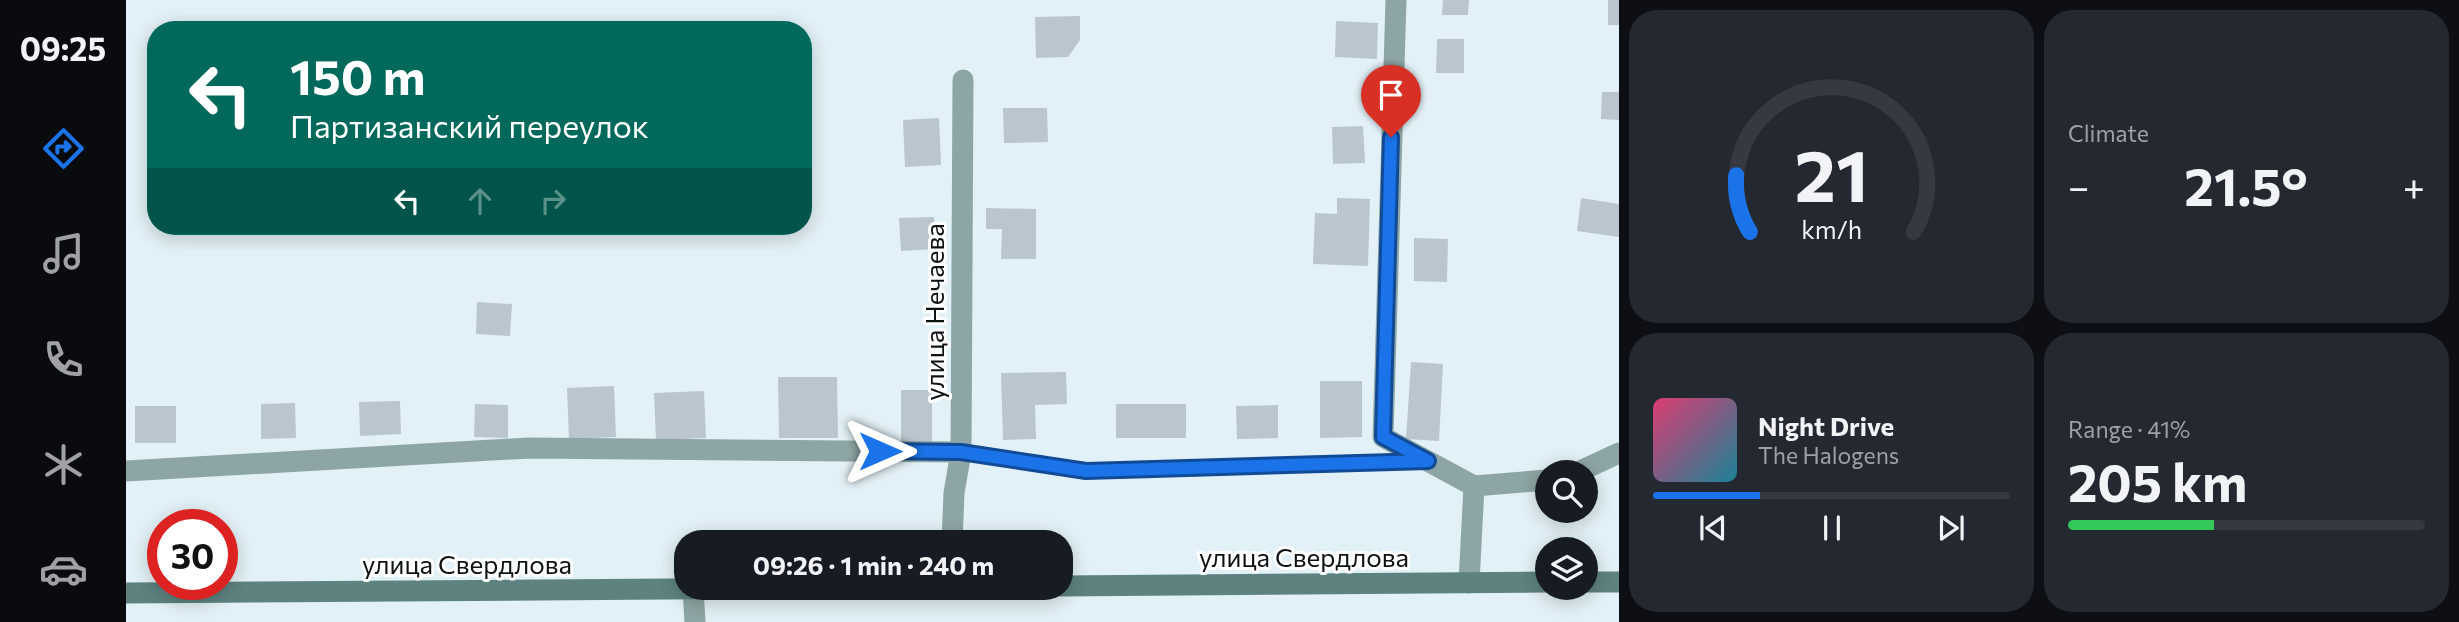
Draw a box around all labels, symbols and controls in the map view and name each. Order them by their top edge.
text: 09:25 [20,28,106,68]
text: 150 m [290,45,425,105]
icon: left [175,49,266,140]
pin [1361,65,1421,137]
icon: arrive [1372,76,1410,114]
text: Партизанский переулок [290,105,649,145]
text: Climate [2068,119,2149,147]
icon: directions [39,124,88,173]
text: 21 [1794,129,1869,218]
text: 21.5° [2184,153,2308,217]
text: − [2068,162,2090,209]
text: + [2403,162,2425,209]
icon: left [388,182,426,220]
icon: ahead [461,182,499,220]
icon: right [534,182,572,220]
text: km/h [1801,214,1862,244]
street label: улица Нечаева [918,223,949,401]
icon: music [39,229,88,278]
icon: phone [39,335,88,384]
text: Night Drive [1758,410,1894,441]
position arrow [843,414,917,488]
text: Range · 41% [2068,415,2190,443]
icon: climate [39,440,88,489]
text: The Halogens [1758,441,1899,469]
text: 205 km [2068,449,2247,513]
map controls [1535,460,1598,600]
button: search [1535,460,1598,523]
speed limit sign: 30 [147,509,238,600]
icon: previous [1694,509,1732,547]
icon: pause [1813,509,1851,547]
icon: next [1932,509,1970,547]
button: layers [1535,537,1598,600]
street label: улица Свердлова [1199,541,1409,572]
icon: car [39,545,88,594]
street label: улица Свердлова [362,548,572,579]
text: 09:26 · 1 min · 240 m [753,549,994,580]

